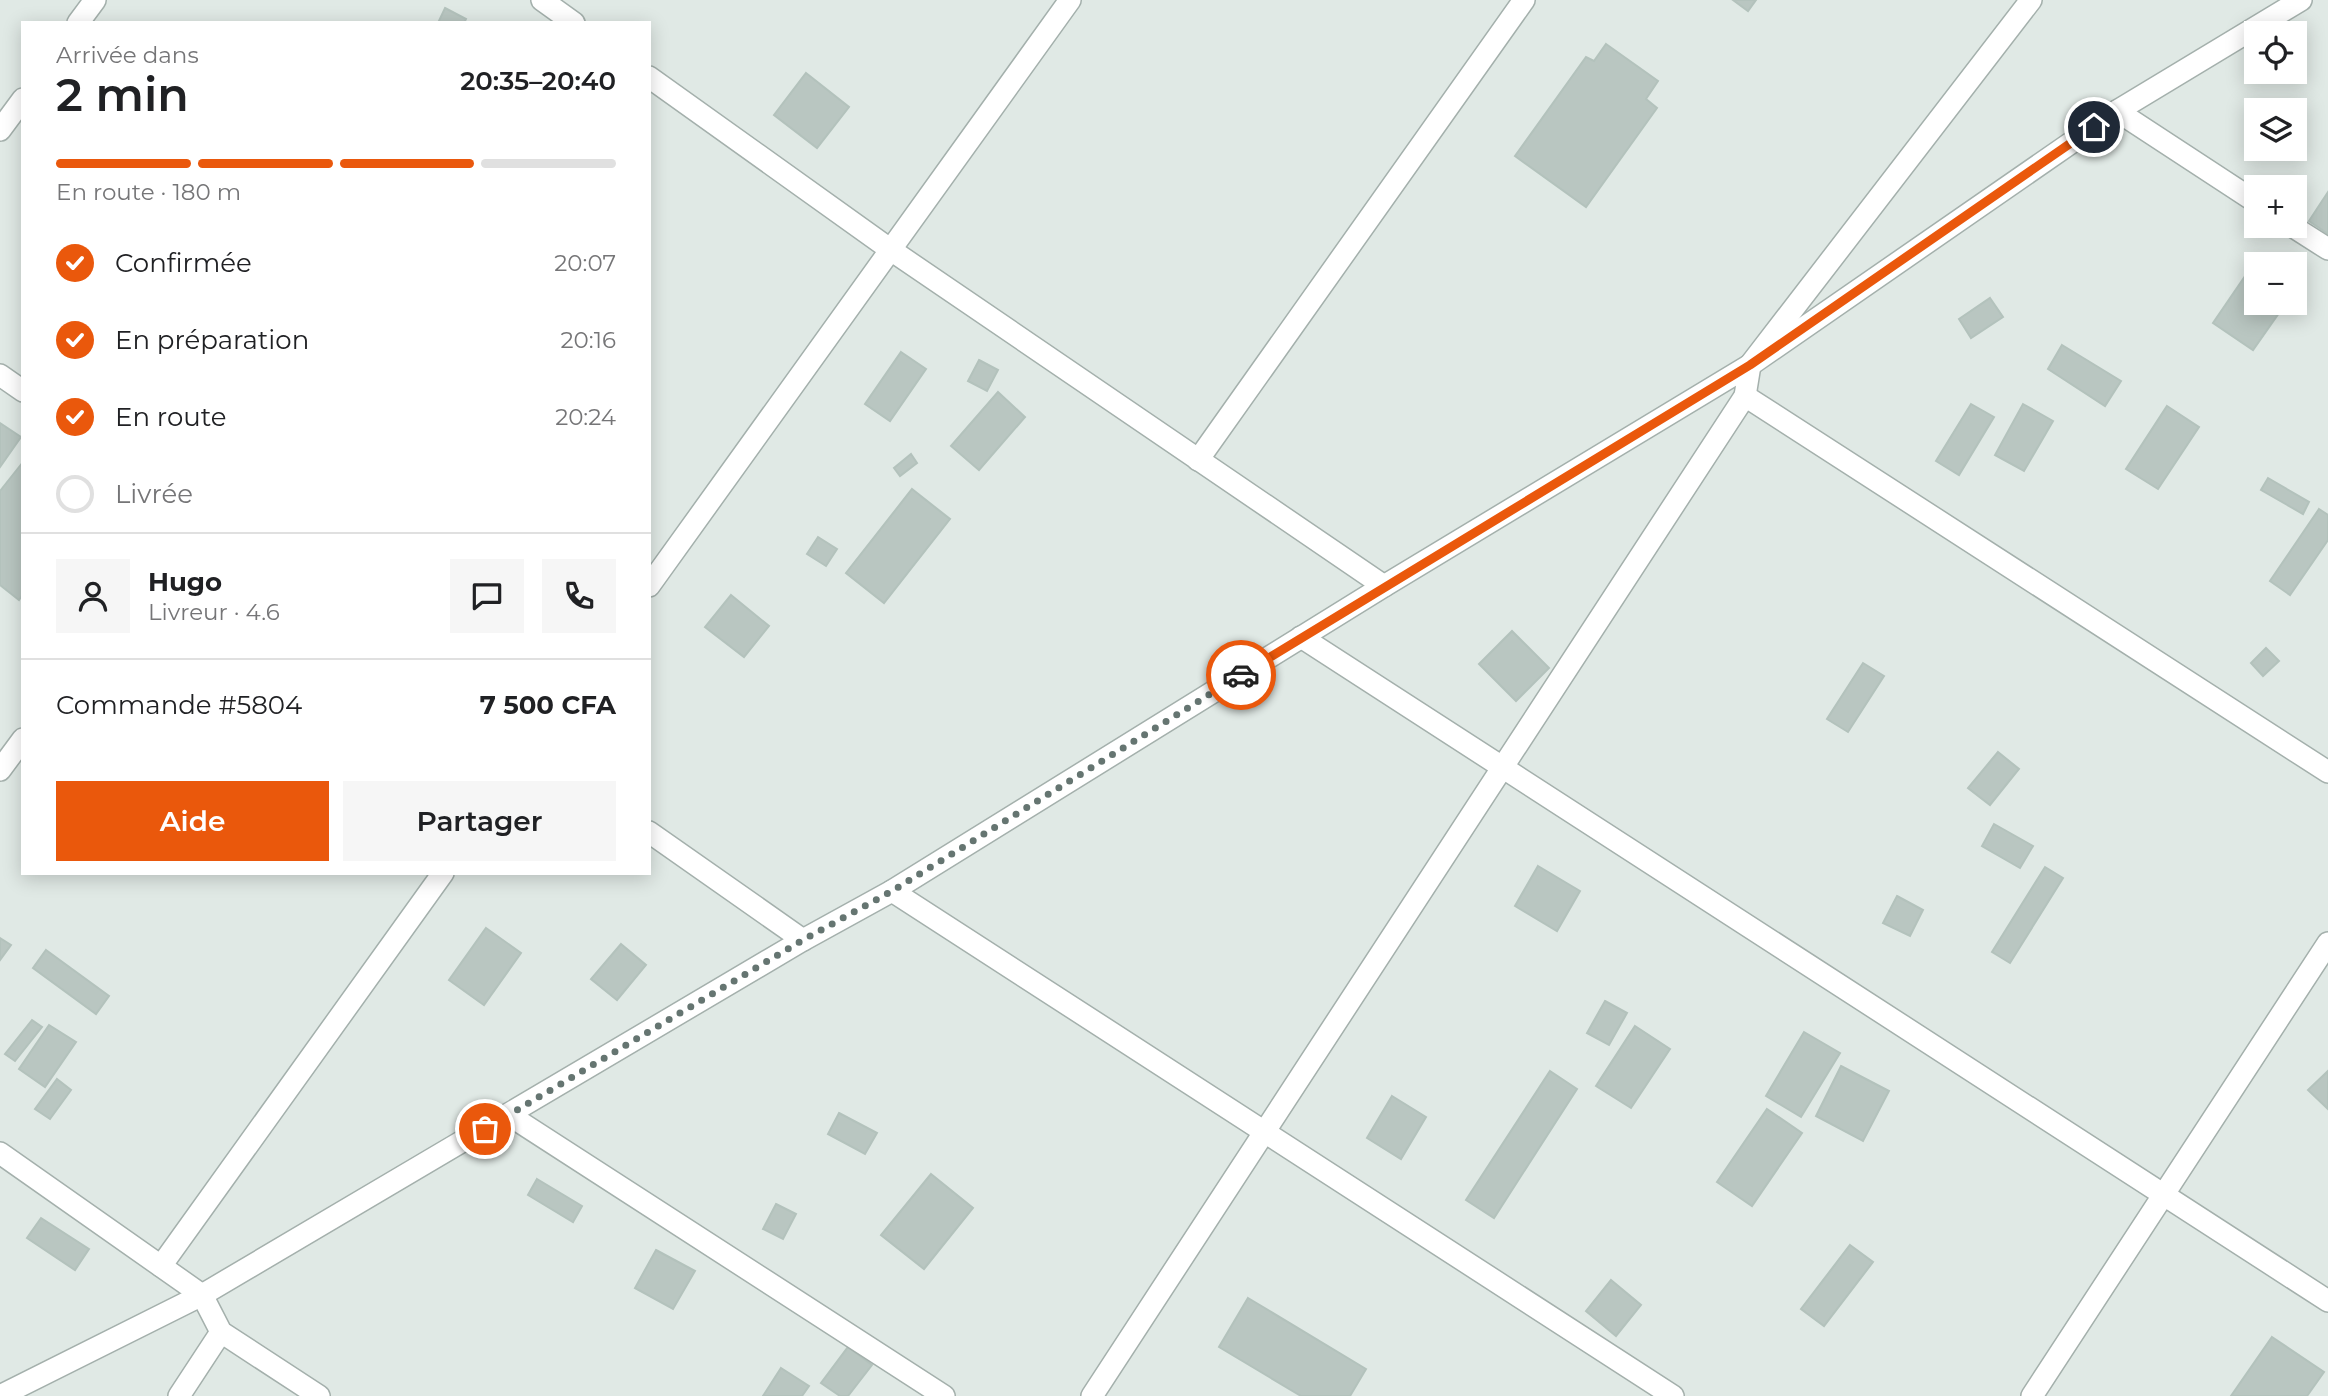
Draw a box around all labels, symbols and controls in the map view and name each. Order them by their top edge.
map controls [2244,21,2307,315]
button: locate [2244,21,2307,84]
text: Arrivée dans [56,41,199,69]
text: 20:35–20:40 [460,65,616,97]
text: 2 min [56,66,189,123]
pin [2064,97,2124,157]
button: layers [2244,98,2307,161]
icon: home [2075,108,2113,146]
button: + [2244,175,2307,238]
text: En route · 180 m [56,178,241,206]
icon: check [56,244,94,282]
text: Confirmée [115,247,252,279]
text: 20:07 [554,249,616,277]
button: − [2244,252,2307,315]
icon: check [56,321,94,359]
text: En préparation [115,324,309,356]
text: 20:16 [561,326,616,354]
icon: check [56,398,94,436]
text: En route [115,401,226,433]
text: 20:24 [555,403,616,431]
text: Livrée [115,478,193,510]
button: person [56,559,130,633]
button: chat [450,559,524,633]
button: phone [542,559,616,633]
text: Hugo [148,566,222,598]
text: Livreur · 4.6 [148,598,280,626]
courier [1206,640,1276,710]
icon: car [1222,656,1260,694]
text: Commande #5804 [56,689,302,721]
text: 7 500 CFA [480,689,616,721]
button: Aide [56,781,329,861]
button: Partager [343,781,616,861]
pin [455,1099,515,1159]
icon: bag [466,1110,504,1148]

